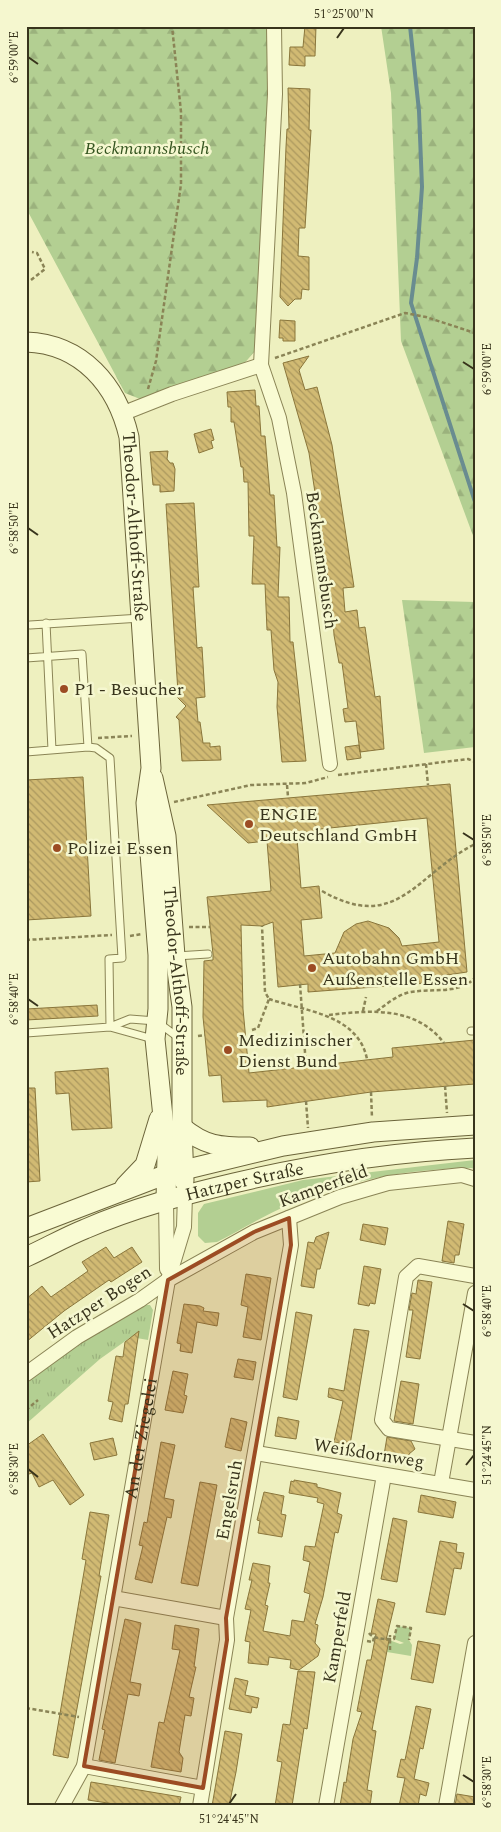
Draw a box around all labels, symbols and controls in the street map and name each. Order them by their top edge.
text: 51°25'00"N [314,5,374,24]
text: 6°59'00"E [5,31,24,83]
park label: Beckmannsbusch [84,135,210,162]
text: 6°59'00"E [478,343,497,395]
street label: Theodor-Althoff-Straße [115,431,154,622]
street label: Beckmannsbusch [298,489,345,631]
text: 6°58'50"E [5,502,24,554]
place label: P1 - Besucher [74,676,184,703]
marker: P1 - Besucher [58,683,70,695]
place label: ENGIE Deutschland GmbH [259,801,418,849]
text: 6°58'50"E [478,814,497,866]
marker: ENGIE Deutschland GmbH [243,818,255,830]
place label: Polizei Essen [67,835,172,862]
marker: Polizei Essen [51,842,63,854]
street label: Theodor-Althoff-Straße [156,885,195,1076]
place label: Autobahn GmbH Außenstelle Essen [322,945,468,993]
marker: Autobahn GmbH Außenstelle Essen [306,962,318,974]
text: 6°58'40"E [5,973,24,1025]
place label: Medizinischer Dienst Bund [238,1027,353,1075]
marker: Medizinischer Dienst Bund [222,1044,234,1056]
street label: Hatzper Straße [182,1155,306,1209]
street label: Kamperfeld [275,1158,372,1215]
street label: Hatzper Bogen [42,1259,157,1346]
text: 6°58'40"E [478,1285,497,1337]
street label: An der Ziegelei [117,1376,165,1501]
text: 51°24'45"N [478,1425,497,1485]
street label: Weißdornweg [311,1431,426,1476]
text: 6°58'30"E [5,1443,24,1495]
street label: Engelsruh [209,1458,250,1542]
street label: Kamperfeld [316,1589,359,1685]
text: 6°58'30"E [478,1756,497,1808]
text: 51°24'45"N [199,1810,259,1829]

